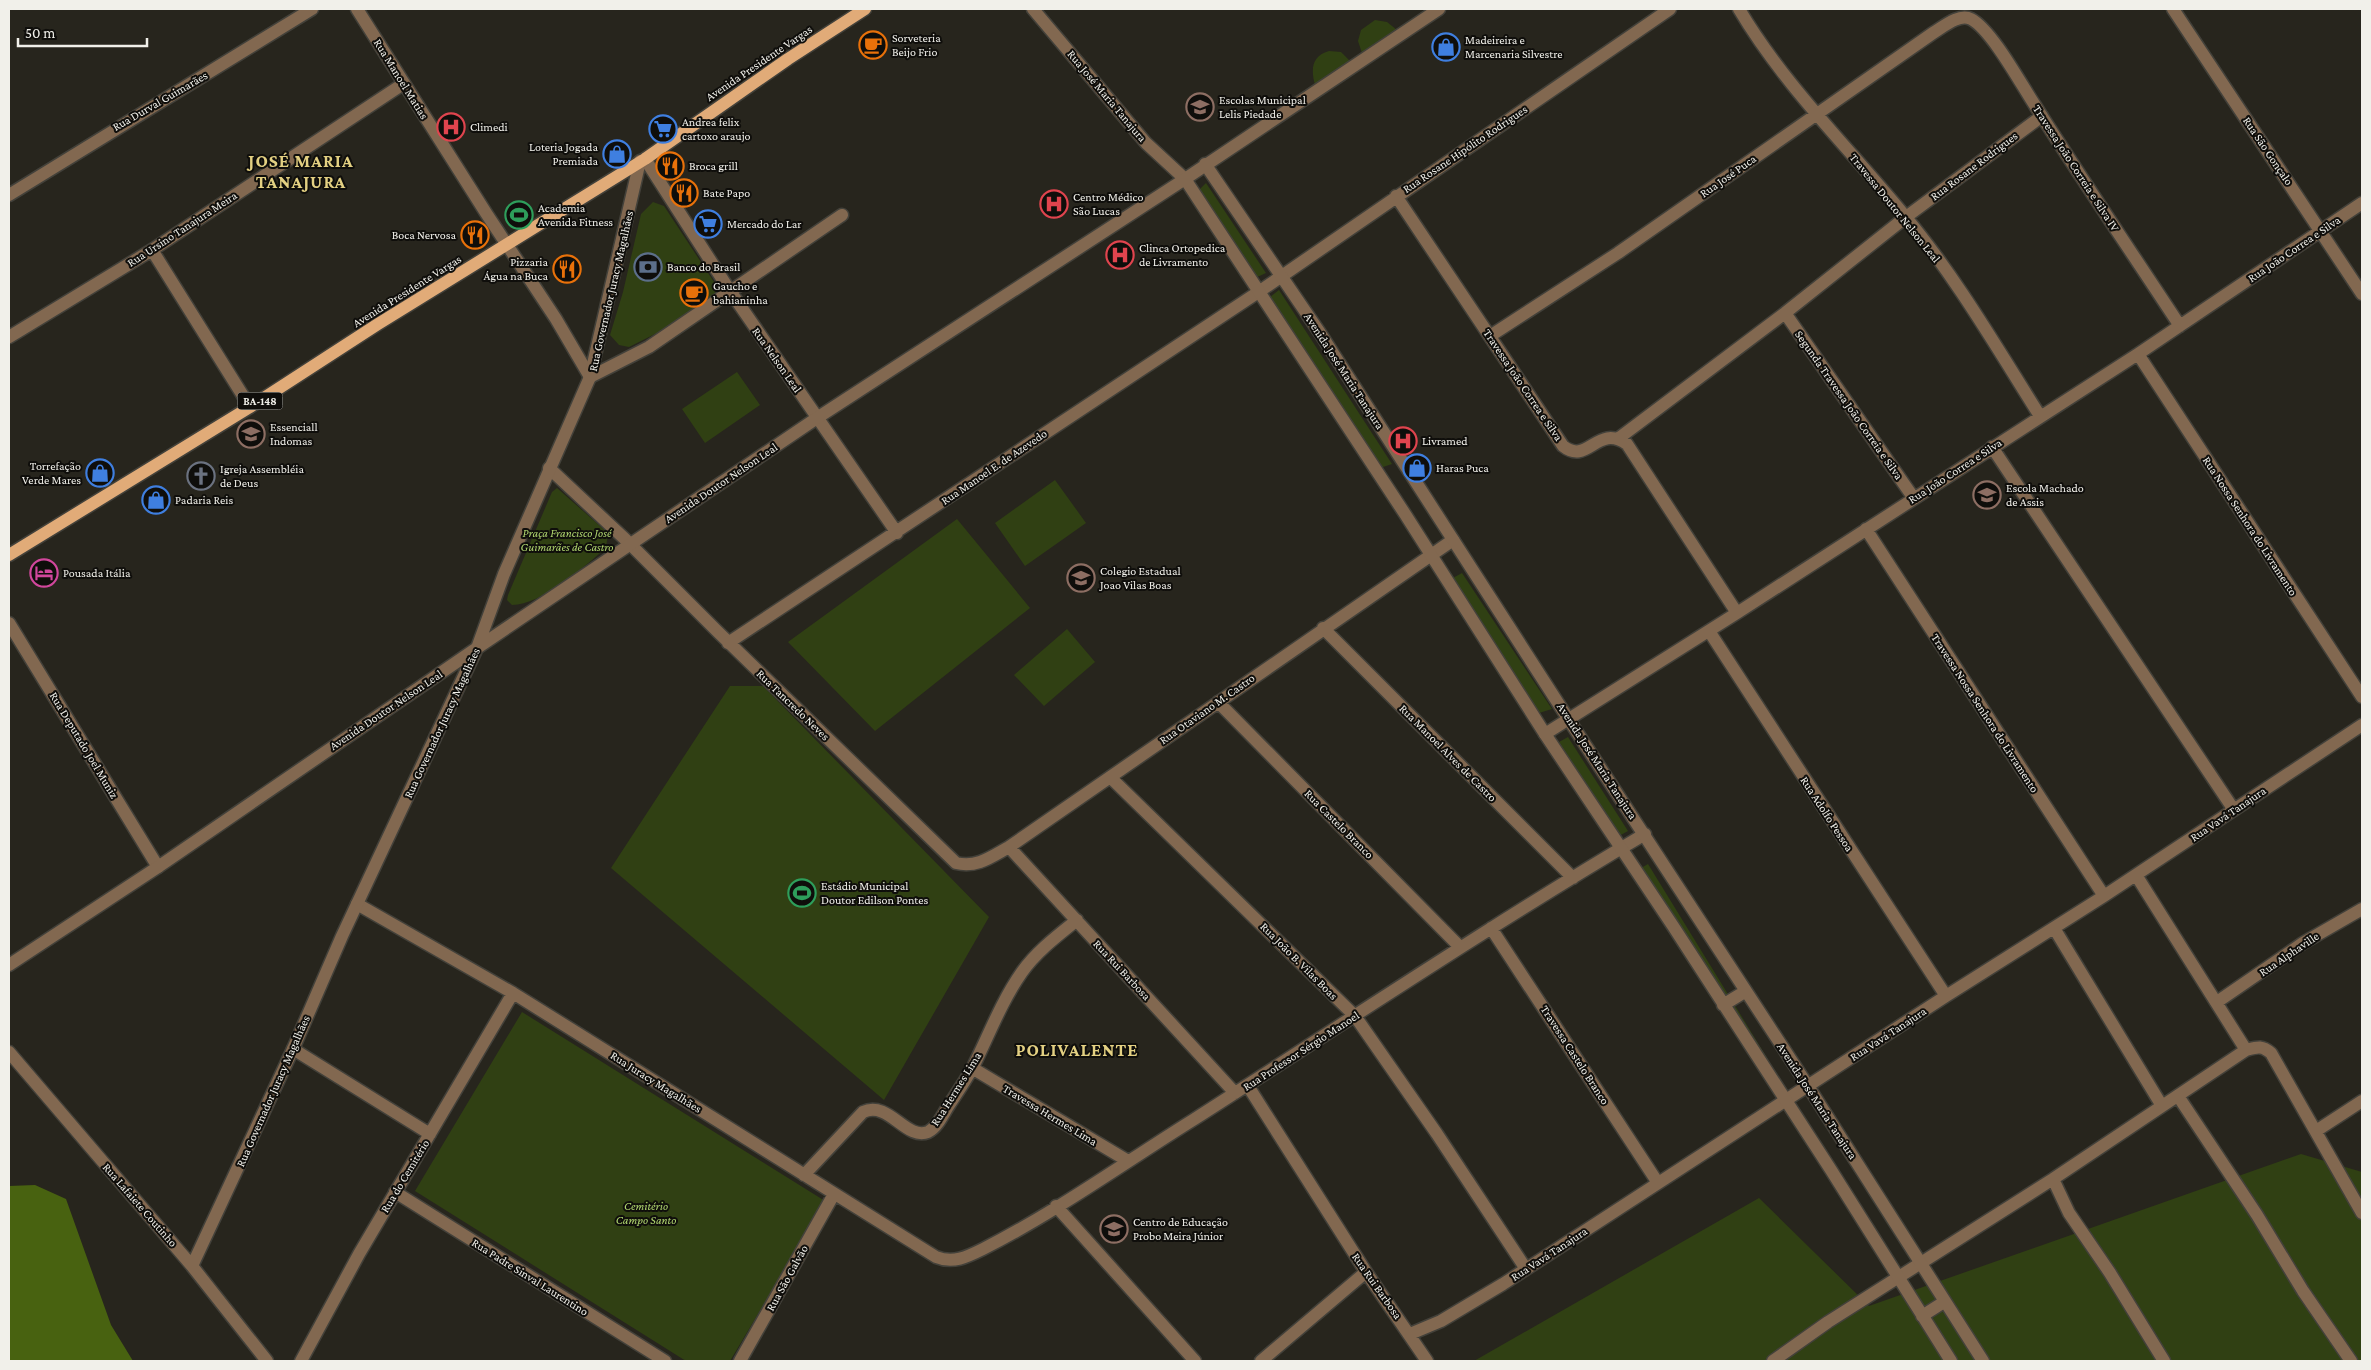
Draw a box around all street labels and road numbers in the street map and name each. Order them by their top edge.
street label: Avenida Presidente Vargas [703,22,815,104]
street label: Rua Manoel Matias [371,36,432,122]
street label: Rua José Maria Tanajura [1064,47,1150,145]
street label: Rua Durval Guimarães [110,68,210,134]
street label: Rua Rosane Hipólito Rodrigues [1400,102,1530,196]
street label: Travessa João Correia e Silva IV [2030,102,2122,234]
street label: Rua São Gonçalo [2240,114,2296,188]
street label: Rua Rosane Rodrigues [1928,128,2021,203]
street label: Rua José Puca [1697,151,1759,200]
street label: Travessa Doutor Nelson Leal [1847,151,1943,265]
street label: Rua Ursino Tanajura Meira [125,188,240,270]
street label: Rua Governador Juracy Magalhães [586,209,636,373]
street label: Rua João Correa e Silva [2245,213,2343,285]
street label: Avenida Presidente Vargas [350,252,464,330]
street label: Avenida José Maria Tanajura [1301,310,1387,432]
street label: Rua Nelson Leal [749,325,805,395]
street label: Travessa João Correa e Silva [1480,326,1566,444]
street label: Segunda Travessa João Correia e Silva [1792,328,1906,483]
road number: BA-148 [238,392,282,410]
street label: Rua Manoel E. de Azevedo [938,426,1050,508]
street label: Rua João Correa e Silva [1906,435,2005,506]
street label: Avenida Doutor Nelson Leal [662,440,780,526]
street label: Rua Nossa Senhora do Livramento [2200,454,2300,598]
street label: Travessa Nossa Senhora do Livramento [1928,631,2042,795]
street label: Rua Governador Juracy Magalhães [401,645,483,800]
street label: Avenida Doutor Nelson Leal [327,667,445,753]
street label: Rua Tancredo Neves [754,667,833,744]
street label: Rua Otaviano M. Castro [1157,671,1257,747]
street label: Rua Deputado Joel Muniz [47,689,121,801]
street label: Avenida José Maria Tanajura [1554,700,1640,822]
street label: Rua Manoel Alves de Castro [1396,701,1500,805]
street label: Rua Adolfo Pessoa [1798,774,1857,854]
street label: Rua Vavá Tanajura [2187,783,2269,844]
street label: Rua Castelo Branco [1302,787,1376,861]
street label: Rua João B. Vilas Boas [1257,919,1341,1003]
street label: Rua Alphaville [2256,929,2322,979]
street label: Rua Rui Barbosa [1090,937,1154,1003]
street label: Travessa Castelo Branco [1538,1003,1612,1107]
street label: Rua Vavá Tanajura [1847,1004,1929,1064]
street label: Rua Professor Sérgio Manoel [1240,1008,1362,1094]
street label: Rua Governador Juracy Magalhães [233,1013,313,1169]
street label: Avenida José Maria Tanajura [1774,1040,1860,1162]
street label: Rua Juracy Magalhães [608,1048,704,1116]
street label: Rua Hermes Lima [928,1049,985,1128]
street label: Travessa Hermes Lima [1000,1081,1100,1149]
street label: Rua do Cemitério [378,1137,432,1215]
street label: Rua Lafaiete Coutinho [100,1160,180,1250]
street label: Rua Vavá Tanajura [1508,1224,1590,1284]
street label: Rua Padre Sinval Laurentino [469,1235,591,1319]
street label: Rua São Galvão [763,1243,811,1313]
street label: Rua Rui Barbosa [1349,1250,1405,1322]

